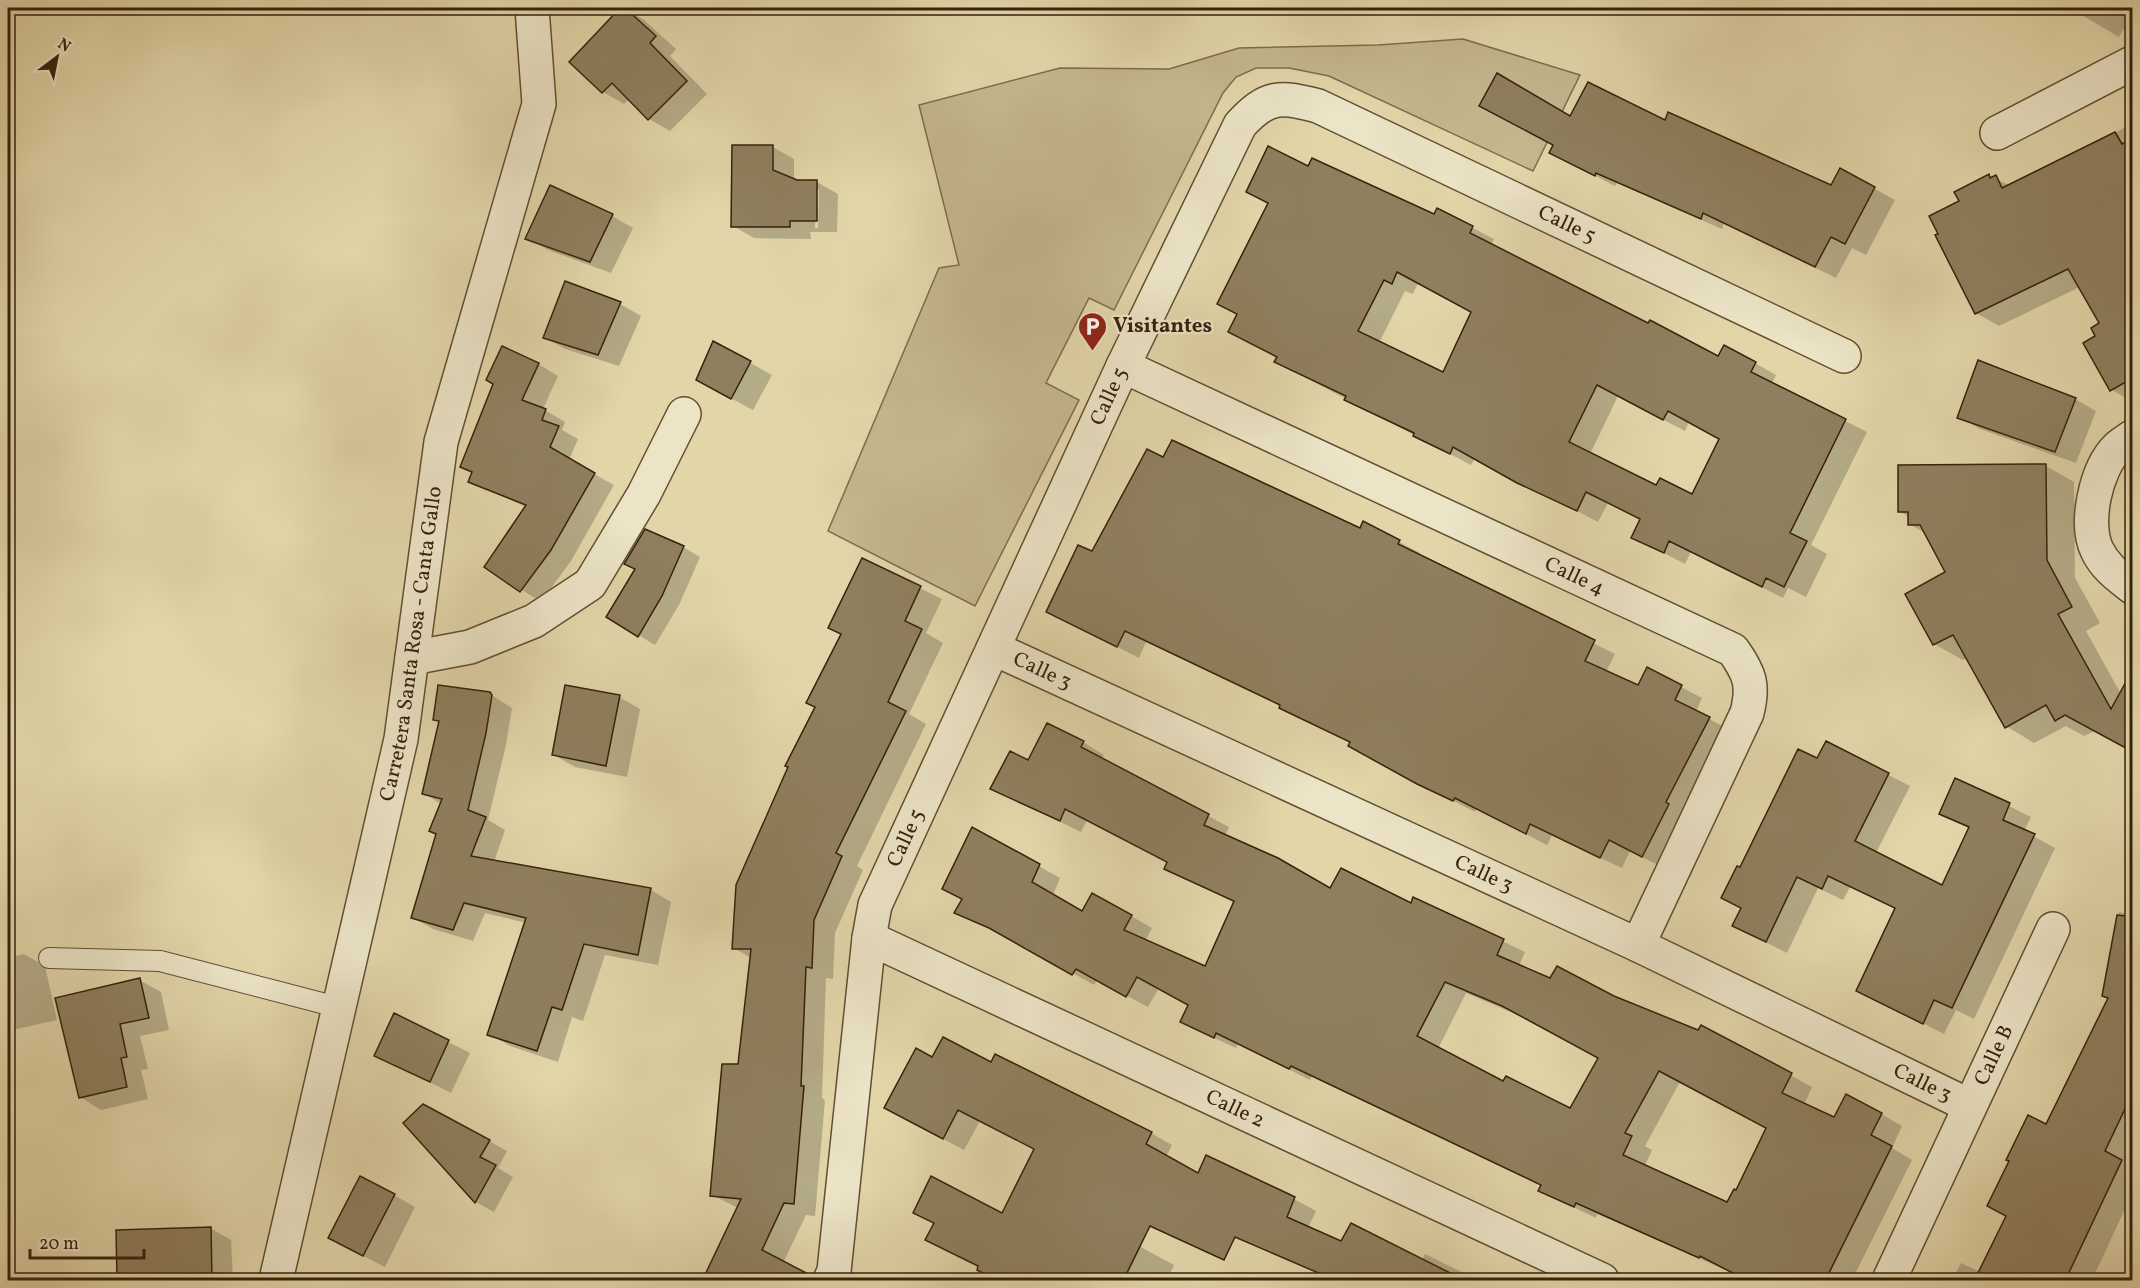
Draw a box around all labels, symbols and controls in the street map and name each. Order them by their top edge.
north arrow [27,27,87,87]
text: N [53,34,75,59]
street label: Calle 5 [1533,198,1601,250]
parking icon: Visitantes [1076,310,1108,352]
place label: Visitantes [1113,312,1212,341]
street label: Calle 5 [1083,363,1135,430]
street label: Carretera Santa Rosa - Canta Gallo [373,484,449,804]
street label: Calle 4 [1540,550,1609,603]
street label: Calle 3 [1008,645,1076,697]
street label: Calle 5 [880,804,932,872]
street label: Calle 3 [1450,848,1518,900]
street label: Calle B [1967,1020,2021,1090]
street label: Calle 3 [1888,1056,1957,1109]
street label: Calle 2 [1201,1083,1269,1135]
scale bar [30,1222,144,1260]
text: 20 m [39,1232,79,1257]

